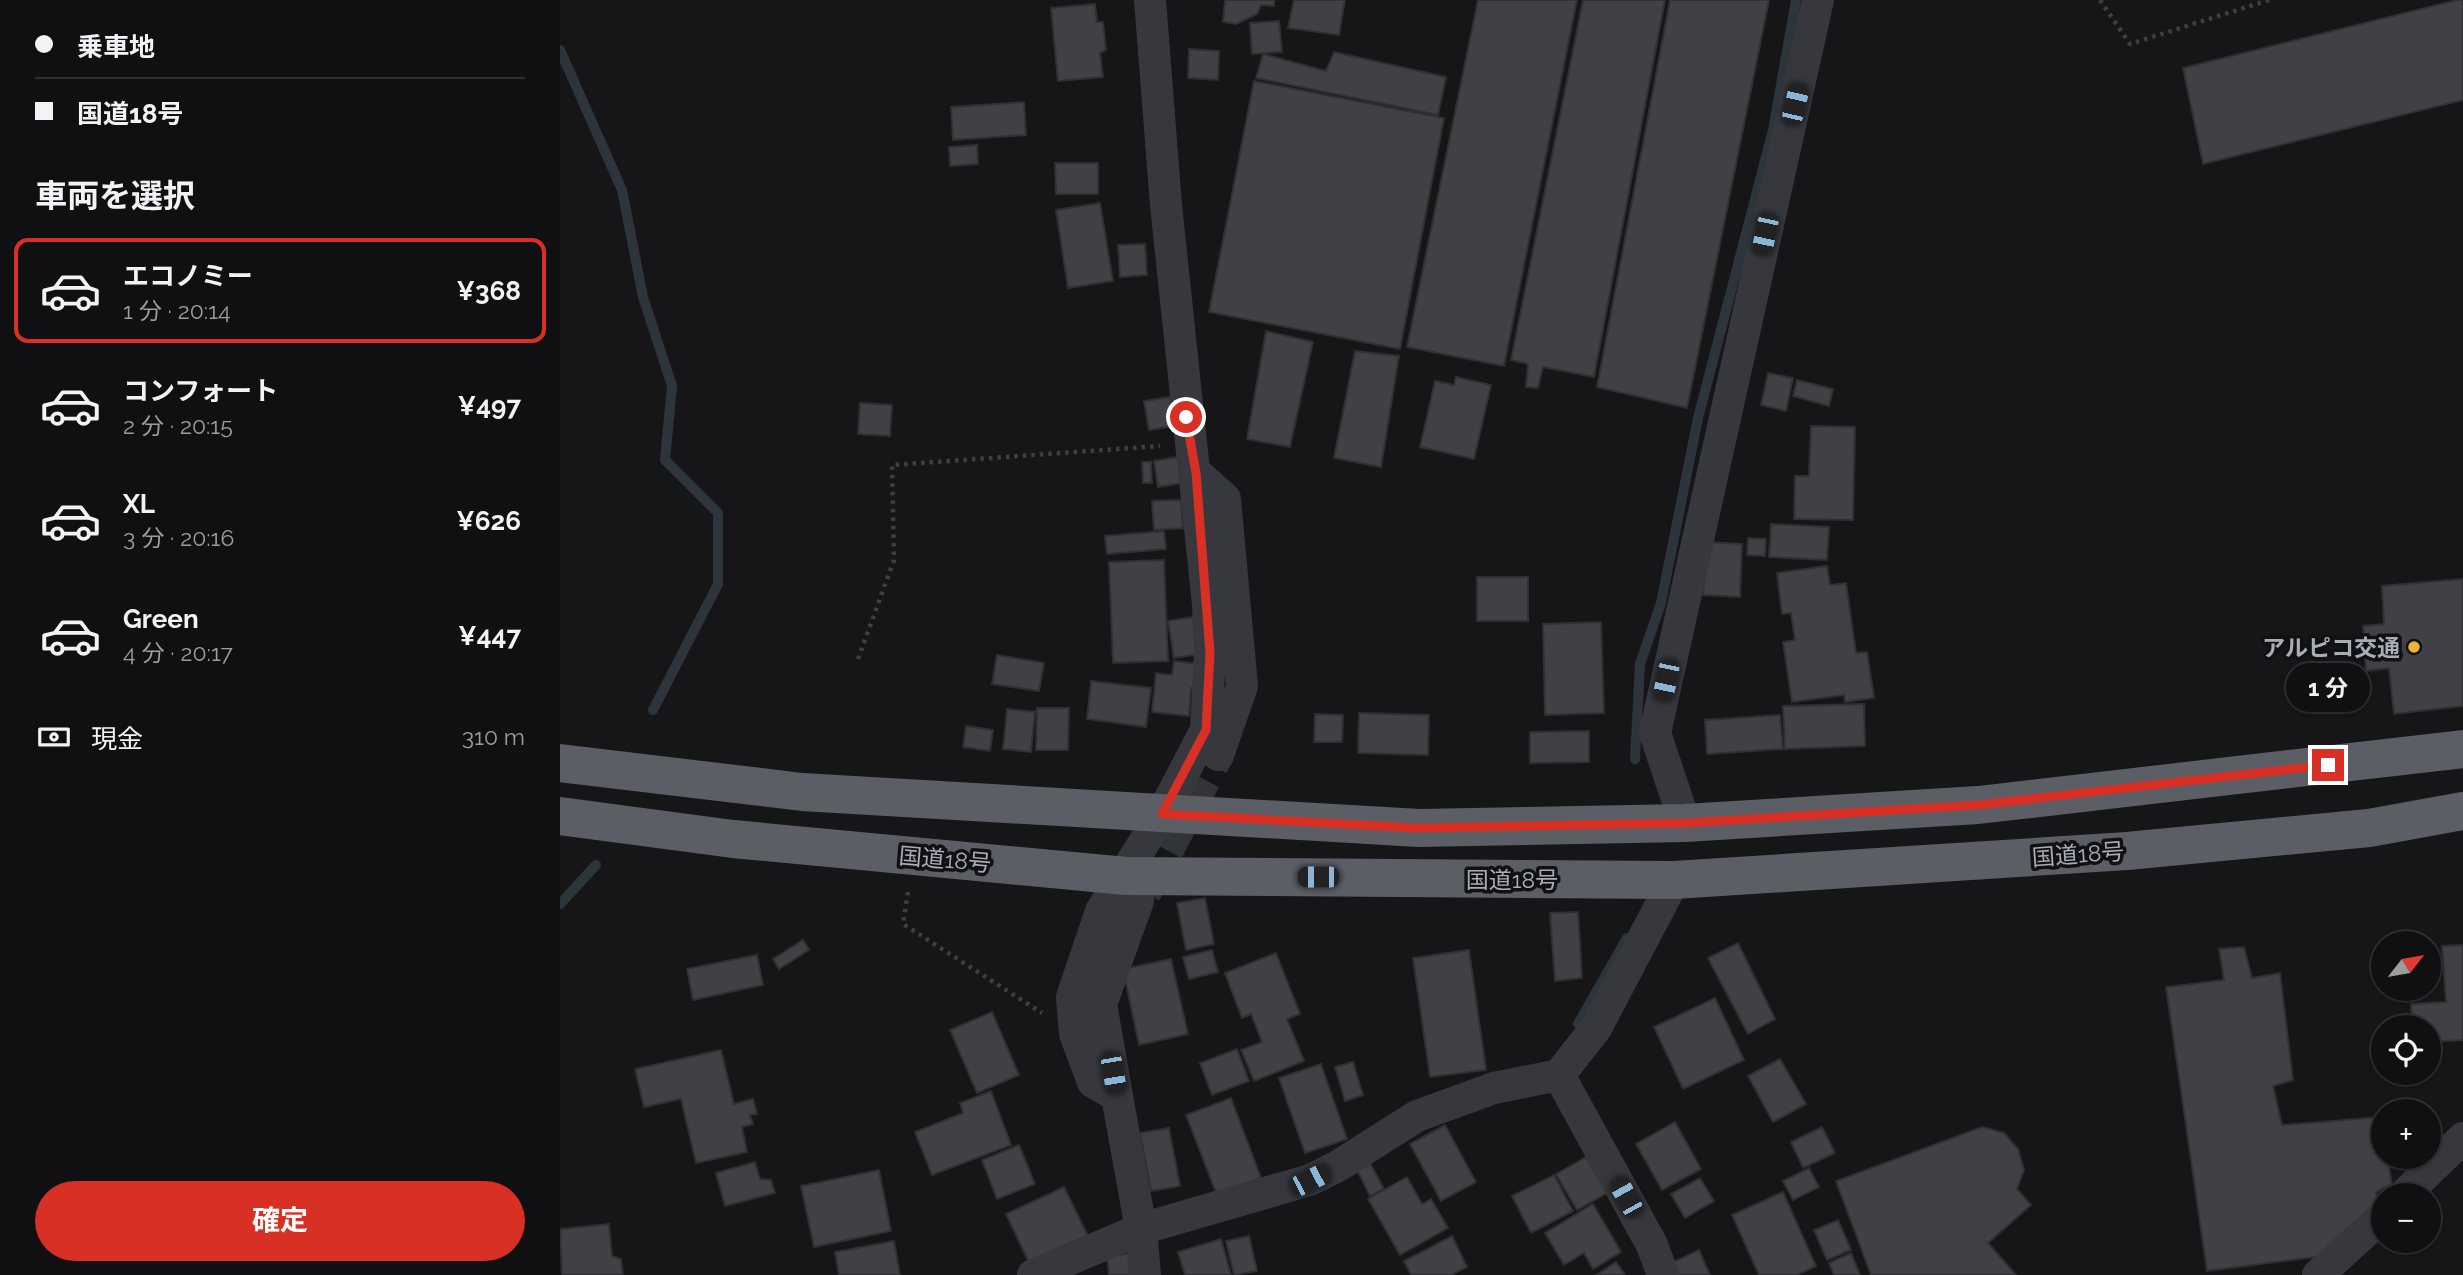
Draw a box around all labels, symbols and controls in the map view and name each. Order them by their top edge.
text: 乗車地 [77,32,155,62]
car [1781,81,1810,127]
text: 国道18号 [77,99,184,129]
text: 車両を選択 [35,177,195,214]
car [1751,211,1780,257]
icon: car [39,259,102,322]
text: エコノミー [123,261,253,291]
text: ¥368 [456,276,521,306]
text: 1 分 · 20:14 [123,297,231,324]
icon: car [39,374,102,437]
text: コンフォート [123,376,278,406]
text: ¥497 [458,391,521,421]
route start [1170,401,1202,433]
text: 2 分 · 20:15 [123,412,233,439]
icon: car [39,489,102,552]
text: XL [123,489,155,519]
text: ¥626 [456,506,521,536]
text: 3 分 · 20:16 [123,524,234,551]
icon: car [39,604,102,667]
text: Green [123,604,199,634]
text: ¥447 [458,621,521,651]
place label: アルピコ交通 [2262,634,2400,661]
text: 4 分 · 20:17 [123,639,233,666]
marker: アルピコ交通 [2406,639,2422,655]
car [1652,657,1681,703]
callout: 1 分 [2286,664,2370,712]
text: 1 分 [2308,674,2348,701]
icon: cash [35,718,73,756]
text: 310 m [462,723,525,750]
text: 現金 [91,724,143,754]
route end [2312,749,2344,781]
street label: 国道18号 [2031,837,2125,871]
street label: 国道18号 [898,842,992,876]
street label: 国道18号 [1466,866,1558,893]
car [1298,867,1340,888]
north arrow [2371,931,2441,1001]
map controls [2371,931,2441,1253]
button: locate [2371,1015,2441,1085]
car [1100,1050,1127,1096]
button: + [2371,1099,2441,1169]
car [1287,1161,1334,1199]
car [1607,1174,1646,1220]
button: 確定 [35,1181,525,1261]
button: − [2371,1183,2441,1253]

